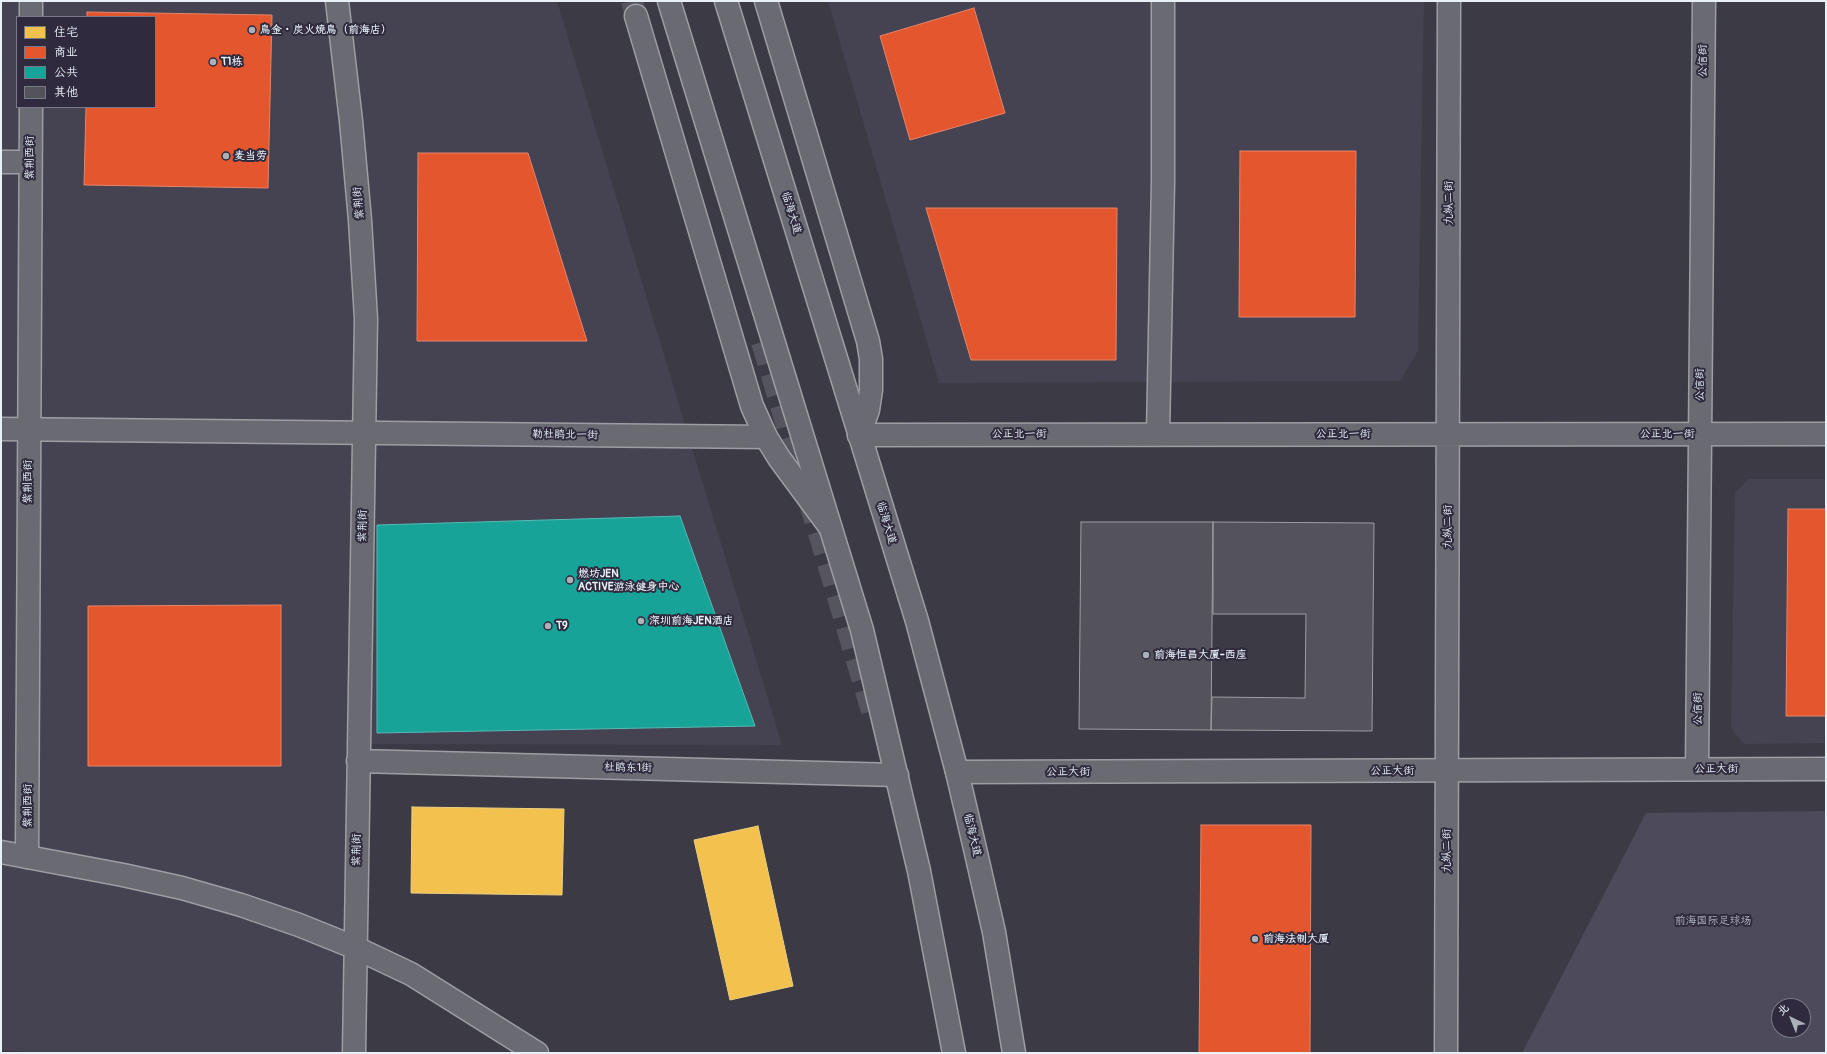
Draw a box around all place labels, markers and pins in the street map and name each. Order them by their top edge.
place label: 鳥金・炭火焼鳥（前海店） [260,23,392,37]
marker: 鳥金・炭火焼鳥（前海店） [247,25,257,35]
place label: T1栋 [221,55,242,69]
marker: T1栋 [208,57,218,67]
place label: 麦当劳 [234,149,267,163]
marker: 麦当劳 [221,151,231,161]
place label: 燃坊JEN ACTIVE游泳健身中心 [578,567,679,593]
marker: 燃坊JEN ACTIVE游泳健身中心 [565,575,575,585]
place label: 深圳前海JEN酒店 [649,614,734,628]
marker: 深圳前海JEN酒店 [636,616,646,626]
place label: T9 [556,619,568,633]
marker: T9 [543,621,553,631]
place label: 前海恒昌大厦-西座 [1154,648,1247,662]
marker: 前海恒昌大厦-西座 [1141,650,1151,660]
place label: 前海法制大厦 [1263,932,1329,946]
marker: 前海法制大厦 [1250,934,1260,944]

